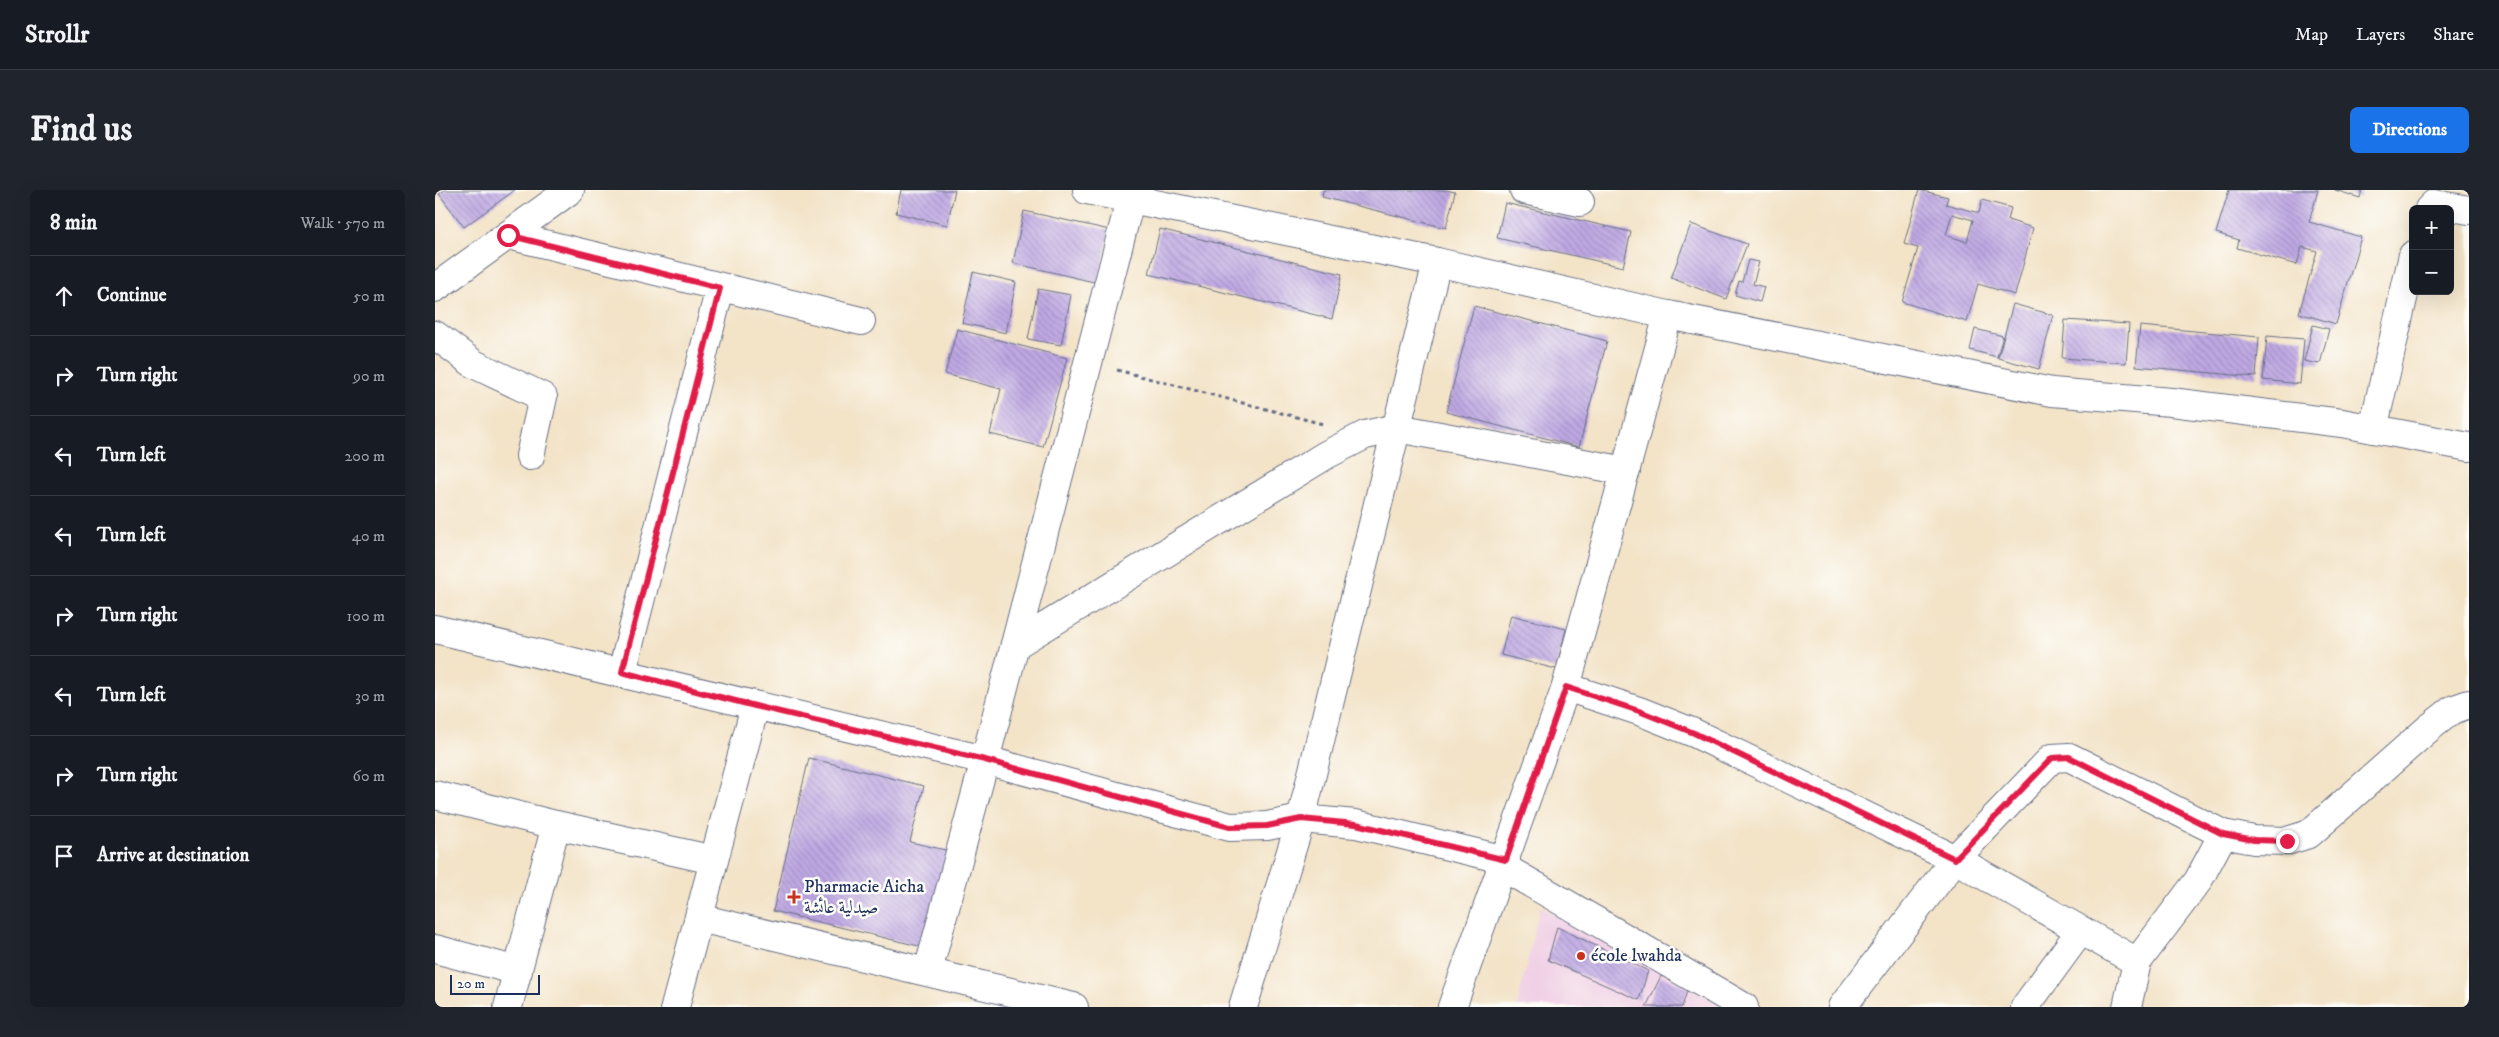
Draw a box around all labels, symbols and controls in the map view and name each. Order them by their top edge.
text: Strollr [25,20,89,50]
text: Map [2295,24,2328,46]
text: Layers [2356,24,2405,46]
text: Share [2433,24,2474,46]
button: Directions [2350,107,2469,153]
text: Find us [30,108,132,152]
map controls [2409,205,2454,295]
button: + [2409,205,2454,250]
text: 8 min [50,210,97,236]
text: Walk · 570 m [301,213,385,233]
route start [497,224,520,247]
button: − [2409,250,2454,295]
icon: ahead [50,282,78,310]
text: Continue [97,284,167,307]
text: 50 m [353,286,385,306]
icon: right [50,362,78,390]
text: Turn right [97,364,177,387]
text: 90 m [353,366,385,386]
icon: left [50,442,78,470]
text: Turn left [97,444,166,467]
text: 200 m [344,446,385,466]
icon: left [50,522,78,550]
text: Turn left [97,524,166,547]
text: 40 m [352,526,385,546]
icon: right [50,602,78,630]
text: Turn right [97,604,177,627]
text: 100 m [347,606,385,626]
icon: left [50,682,78,710]
text: Turn left [97,684,166,707]
text: 30 m [355,686,385,706]
icon: right [50,762,78,790]
text: Turn right [97,764,177,787]
text: 60 m [353,766,385,786]
route end [2276,830,2299,853]
icon: arrive [50,842,78,870]
text: Arrive at destination [97,844,249,867]
place label: Pharmacie Aicha صيدلية عائشة [804,876,924,919]
marker: Pharmacie Aicha صيدلية عائشة [788,891,800,903]
place label: école lwahda [1591,945,1682,967]
marker: école lwahda [1575,950,1587,962]
scale bar [450,972,540,995]
text: 20 m [457,975,485,993]

